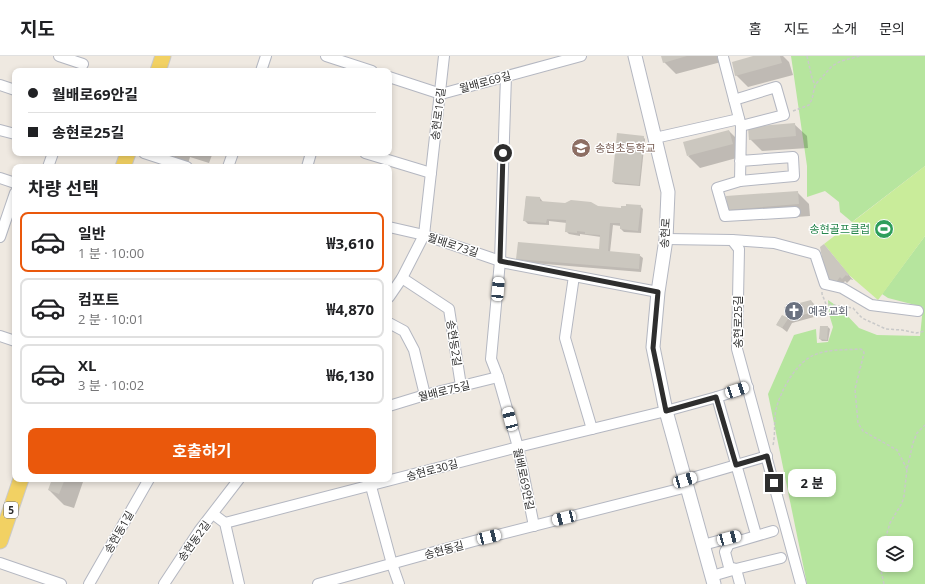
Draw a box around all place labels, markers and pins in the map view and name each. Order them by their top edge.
school or university icon: 송현초등학교 [570,137,592,159]
place label: 송현초등학교 [595,140,656,155]
sports icon: 송현골프클럽 [873,218,895,240]
place label: 송현골프클럽 [809,221,870,236]
church icon: 예광교회 [783,300,805,322]
place label: 예광교회 [808,303,848,318]

